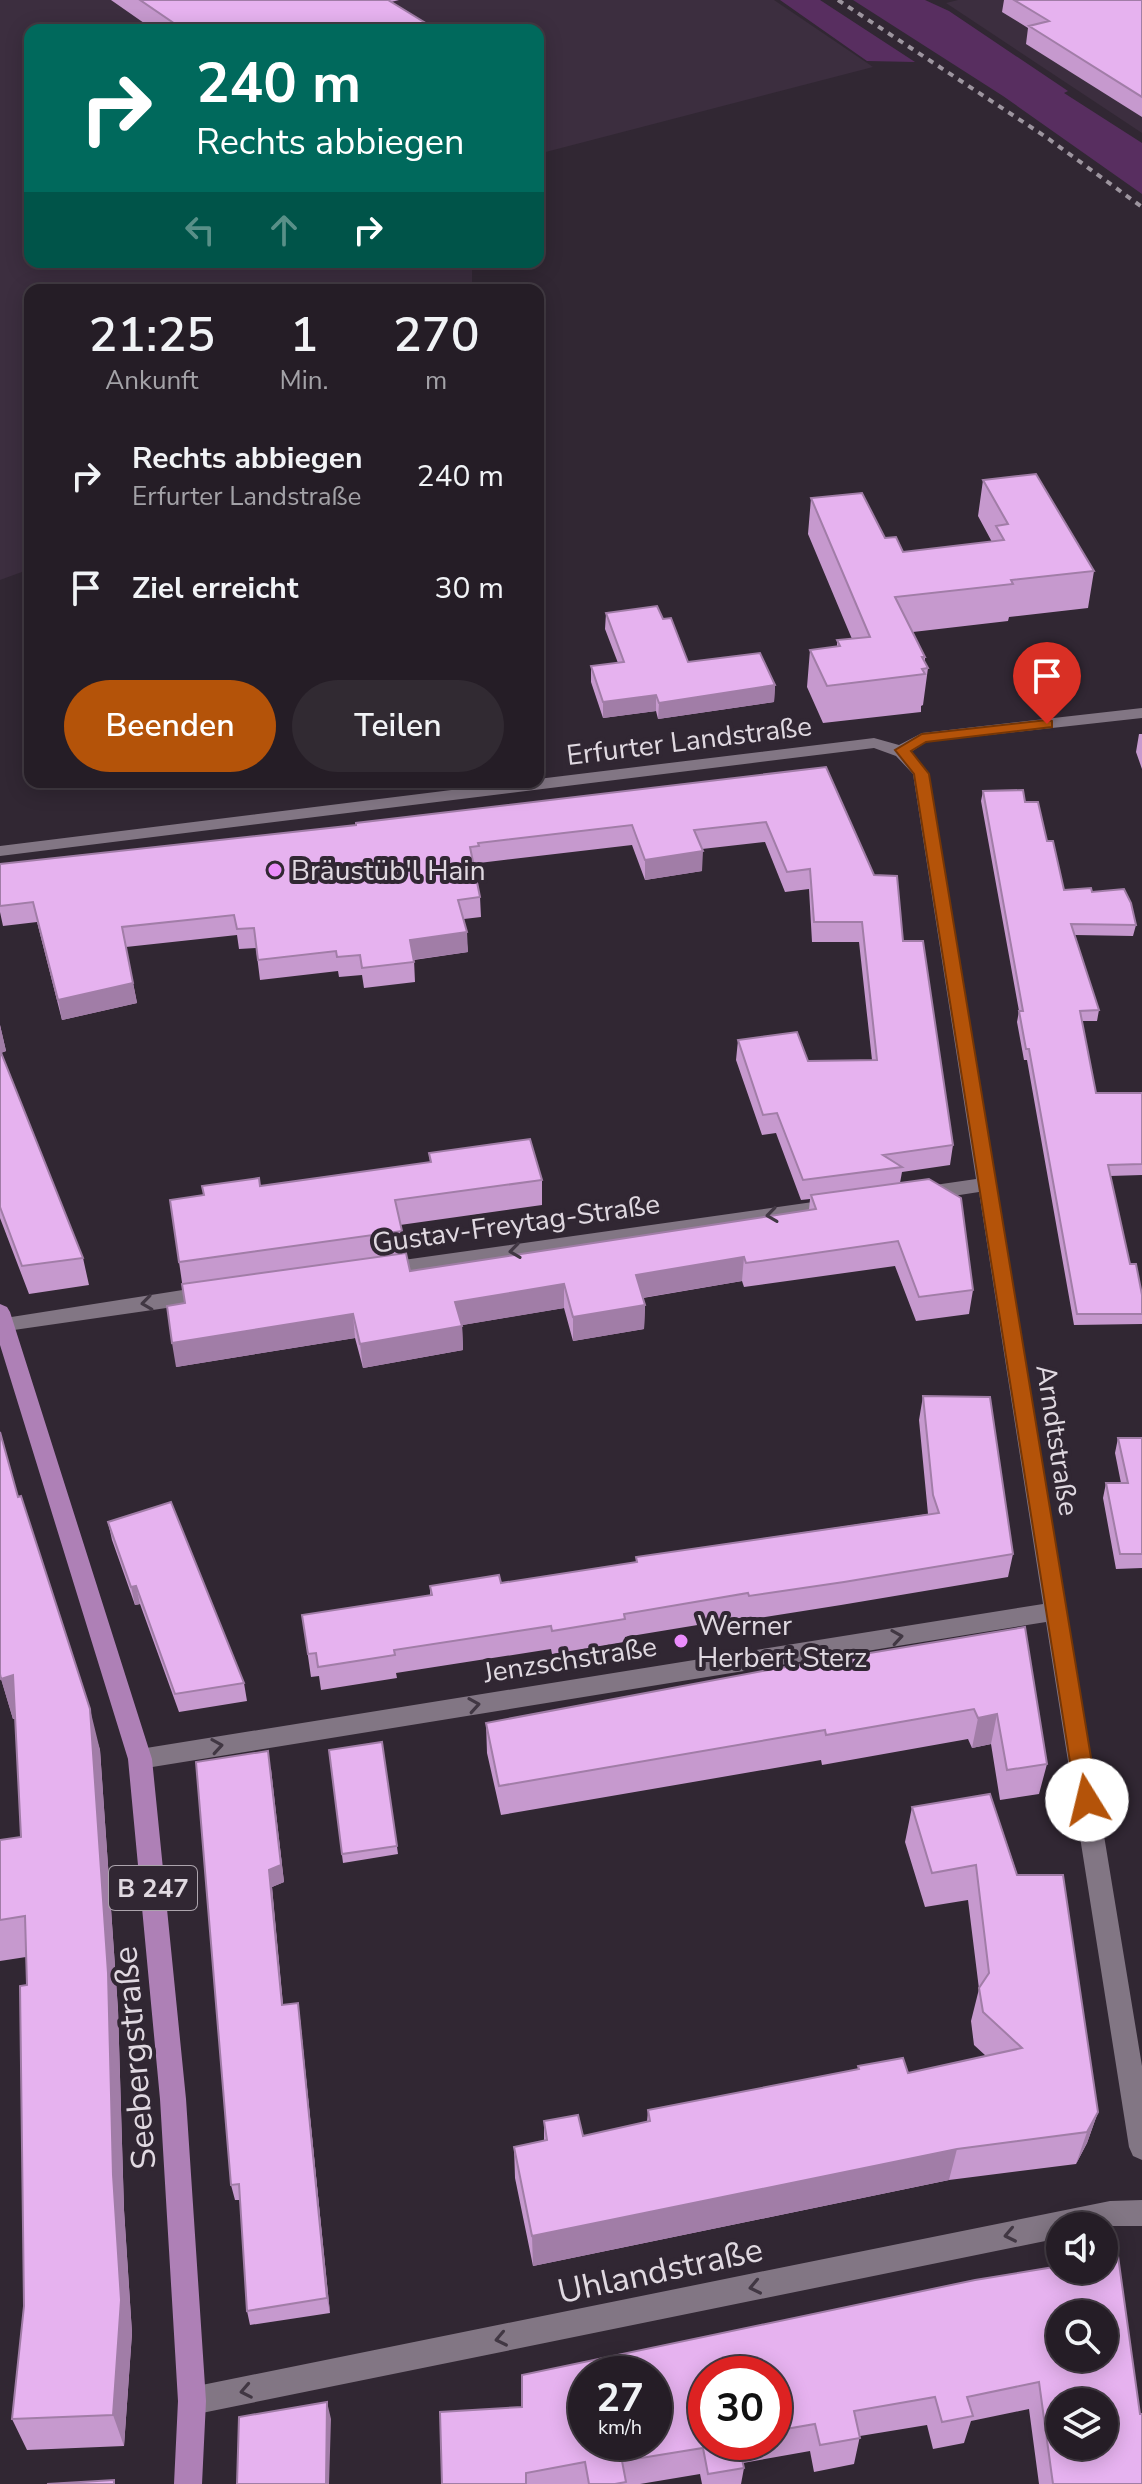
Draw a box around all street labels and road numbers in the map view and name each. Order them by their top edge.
street label: Erfurter Landstraße [564,707,814,775]
street label: Gustav-Freytag-Straße [370,1185,662,1263]
street label: Arndtstraße [1026,1362,1088,1518]
street label: Jenzschstraße [480,1628,660,1693]
road number: B 247 [109,1866,197,1910]
street label: Seebergstraße [102,1944,168,2171]
street label: Uhlandstraße [554,2227,767,2315]

